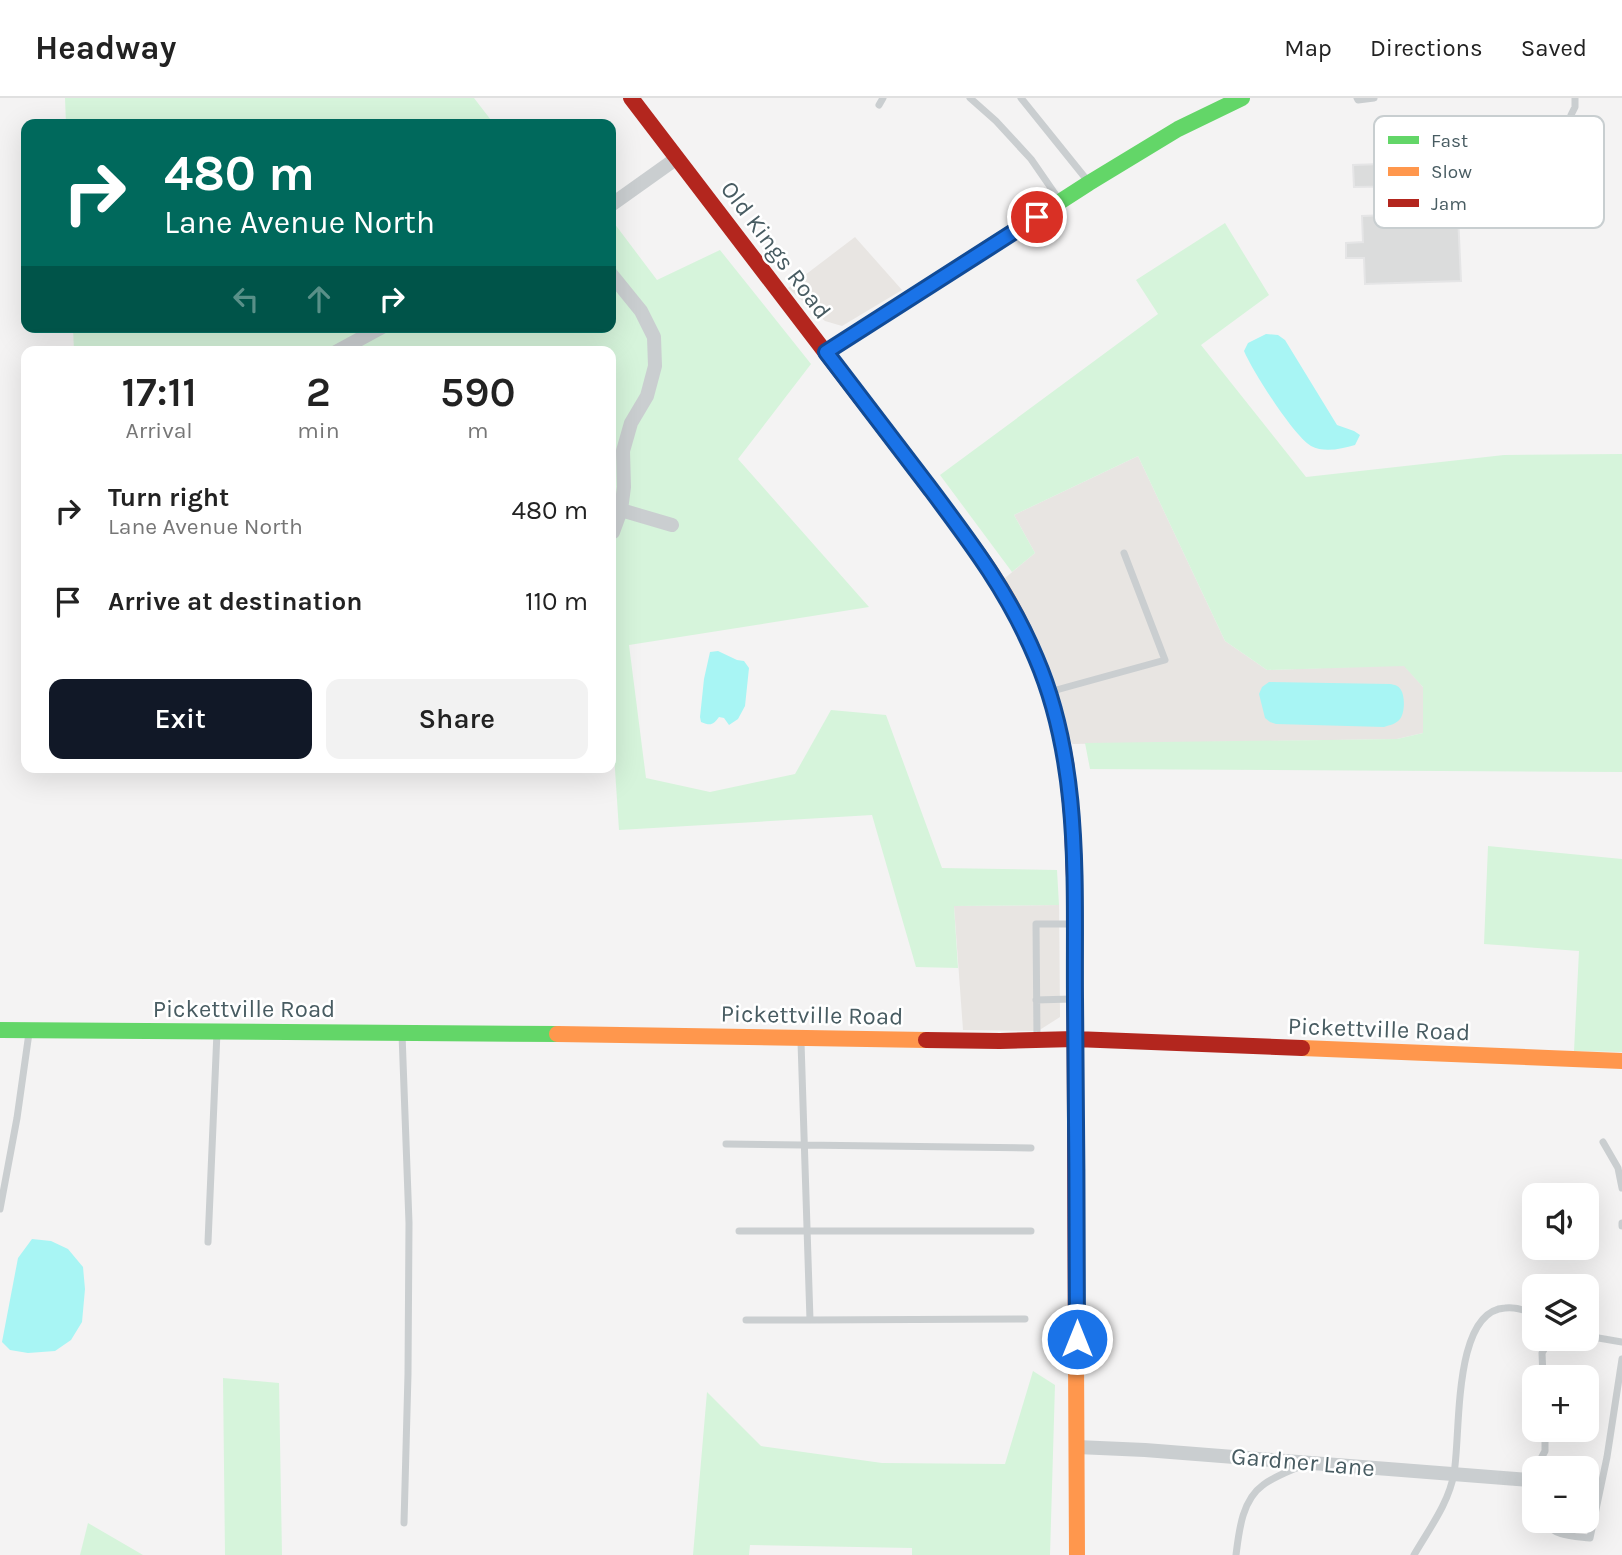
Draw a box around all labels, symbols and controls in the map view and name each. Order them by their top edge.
text: Headway [35,29,176,67]
text: Map [1284,34,1332,62]
text: Directions [1370,34,1483,62]
text: Saved [1521,34,1587,62]
legend [1374,116,1604,228]
text: Fast [1431,130,1468,152]
text: 480 m [164,145,315,202]
icon: right [49,147,140,238]
text: Slow [1431,161,1472,183]
street label: Old Kings Road [715,175,837,325]
pin [1007,187,1067,247]
text: Jam [1431,193,1467,215]
icon: arrive [1018,198,1056,236]
text: Lane Avenue North [164,204,435,241]
icon: left [227,280,265,318]
icon: ahead [300,280,338,318]
icon: right [373,280,411,318]
text: 17:11 [121,367,197,417]
text: 2 [306,367,331,417]
text: 590 [440,367,516,417]
text: Arrival [125,417,193,444]
text: min [297,417,340,444]
text: m [467,417,489,444]
text: Turn right [108,482,229,513]
icon: right [49,492,87,530]
text: 480 m [512,495,588,526]
text: Lane Avenue North [108,513,303,540]
icon: arrive [49,583,87,621]
text: Arrive at destination [108,586,362,617]
text: 110 m [525,586,588,617]
button: Exit [49,679,312,759]
button: Share [326,679,588,759]
street label: Pickettville Road [153,995,335,1023]
street label: Pickettville Road [720,999,904,1031]
street label: Pickettville Road [1287,1012,1471,1046]
map controls [1522,1183,1599,1533]
button: sound [1522,1183,1599,1260]
button: layers [1522,1274,1599,1351]
position arrow [1040,1302,1114,1376]
button: + [1522,1365,1599,1442]
street label: Gardner Lane [1230,1442,1376,1482]
button: − [1522,1456,1599,1533]

